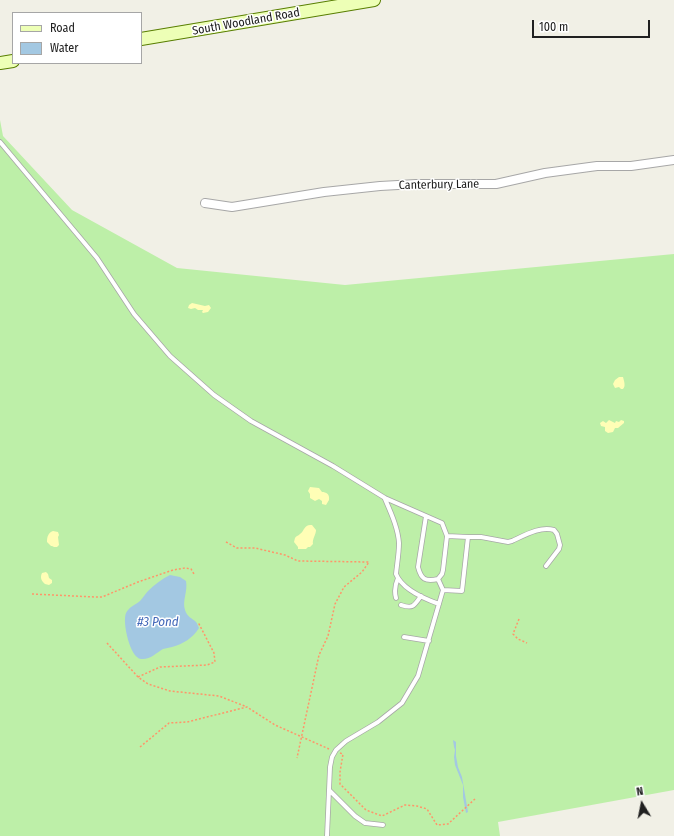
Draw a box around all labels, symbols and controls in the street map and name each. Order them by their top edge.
street label: South Woodland Road [191,5,301,39]
legend [12,12,142,64]
scale bar [534,12,652,38]
text: 100 m [539,20,568,34]
text: Road [50,21,75,35]
text: Water [50,41,78,55]
street label: Canterbury Lane [399,177,479,193]
water label: #3 Pond [137,614,179,630]
north arrow [622,784,662,824]
text: N [635,785,644,799]

